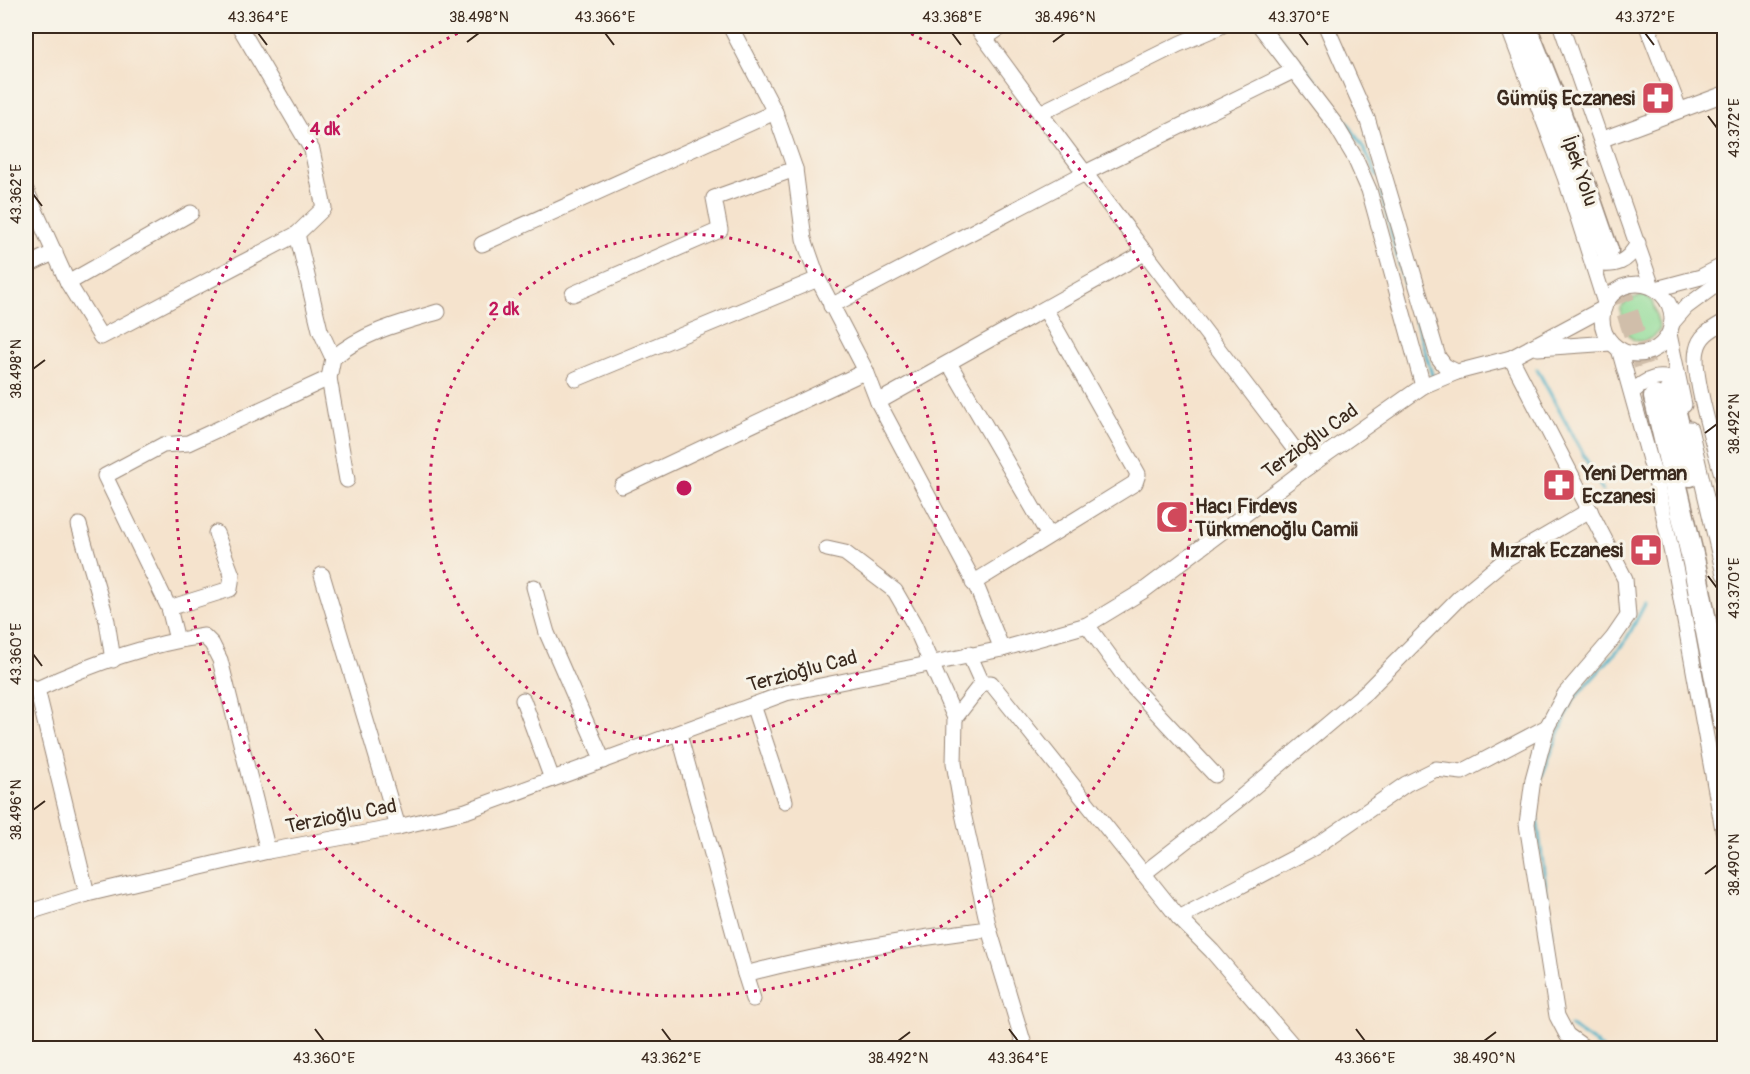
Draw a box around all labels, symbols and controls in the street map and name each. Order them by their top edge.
text: 43.364°E [228,8,288,27]
text: 38.498°N [449,8,509,27]
text: 43.366°E [575,8,635,27]
text: 43.368°E [922,8,982,27]
text: 38.496°N [1034,8,1096,27]
text: 43.370°E [1268,8,1330,27]
text: 43.372°E [1615,8,1675,27]
pharmacy icon: Gümüş Eczanesi [1640,80,1676,116]
place label: Gümüş Eczanesi [1497,86,1635,111]
text: 43.372°E [1725,98,1744,158]
text: 4 dk [310,118,341,141]
street label: İpek Yolu [1556,132,1604,210]
text: 43.362°E [7,164,26,224]
text: 2 dk [489,298,520,321]
text: 38.498°N [7,339,26,399]
text: 38.492°N [1725,394,1744,454]
street label: Terzioğlu Cad [1257,398,1363,484]
place label: Yeni Derman Eczanesi [1581,461,1687,509]
pharmacy icon: Yeni Derman Eczanesi [1541,467,1577,503]
centre of rings [674,478,694,498]
place label: Hacı Firdevs Türkmenoğlu Camii [1194,494,1358,542]
mosque icon: Hacı Firdevs Türkmenoğlu Camii [1154,499,1190,535]
pharmacy icon: Mızrak Eczanesi [1628,532,1664,568]
place label: Mızrak Eczanesi [1490,538,1623,563]
text: 43.370°E [1725,557,1744,619]
text: 43.360°E [7,623,26,685]
street label: Terzioğlu Cad [744,644,860,698]
text: 38.496°N [7,779,26,841]
street label: Terzioğlu Cad [283,793,399,839]
text: 38.490°N [1725,834,1744,896]
text: 43.360°E [293,1049,355,1068]
text: 43.362°E [641,1049,701,1068]
text: 38.492°N [868,1049,928,1068]
text: 43.364°E [988,1049,1048,1068]
text: 43.366°E [1335,1049,1395,1068]
text: 38.490°N [1453,1049,1515,1068]

